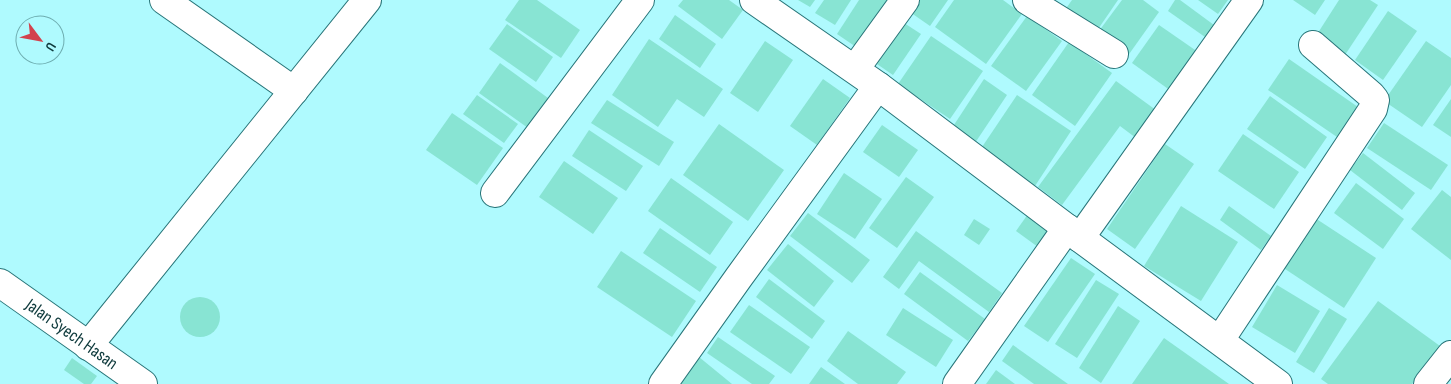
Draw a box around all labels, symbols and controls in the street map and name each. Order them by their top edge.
north arrow [15,15,65,65]
text: U [41,39,60,54]
street label: Jalan Syech Hasan [21,294,122,374]

